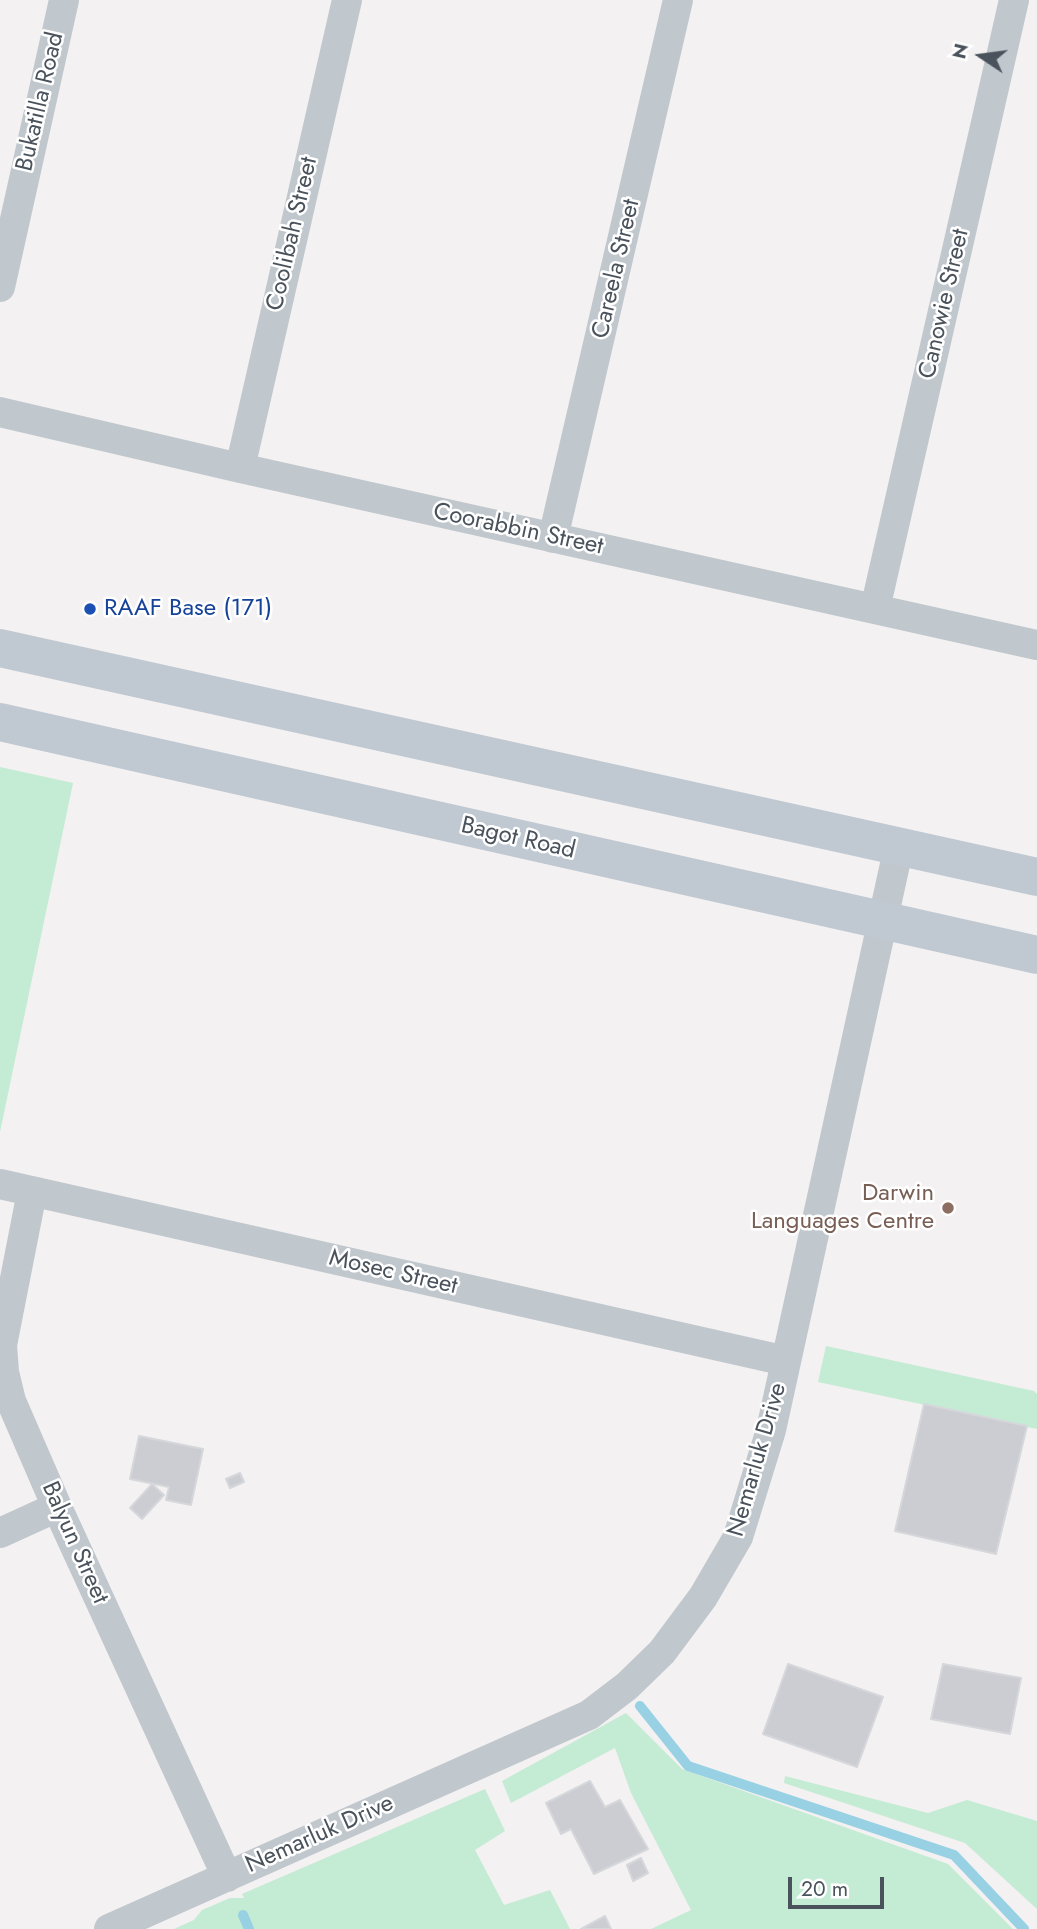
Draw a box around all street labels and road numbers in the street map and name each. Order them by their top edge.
street label: Bukatilla Road [11,30,71,174]
street label: Coolibah Street [261,154,325,314]
street label: Careela Street [587,197,647,341]
street label: Canowie Street [914,226,976,382]
street label: Coorabbin Street [430,498,606,562]
street label: Bagot Road [458,812,578,866]
street label: Mosec Street [326,1244,460,1302]
street label: Nemarluk Drive [722,1380,794,1540]
street label: Balyun Street [34,1477,114,1609]
street label: Nemarluk Drive [242,1790,398,1880]

